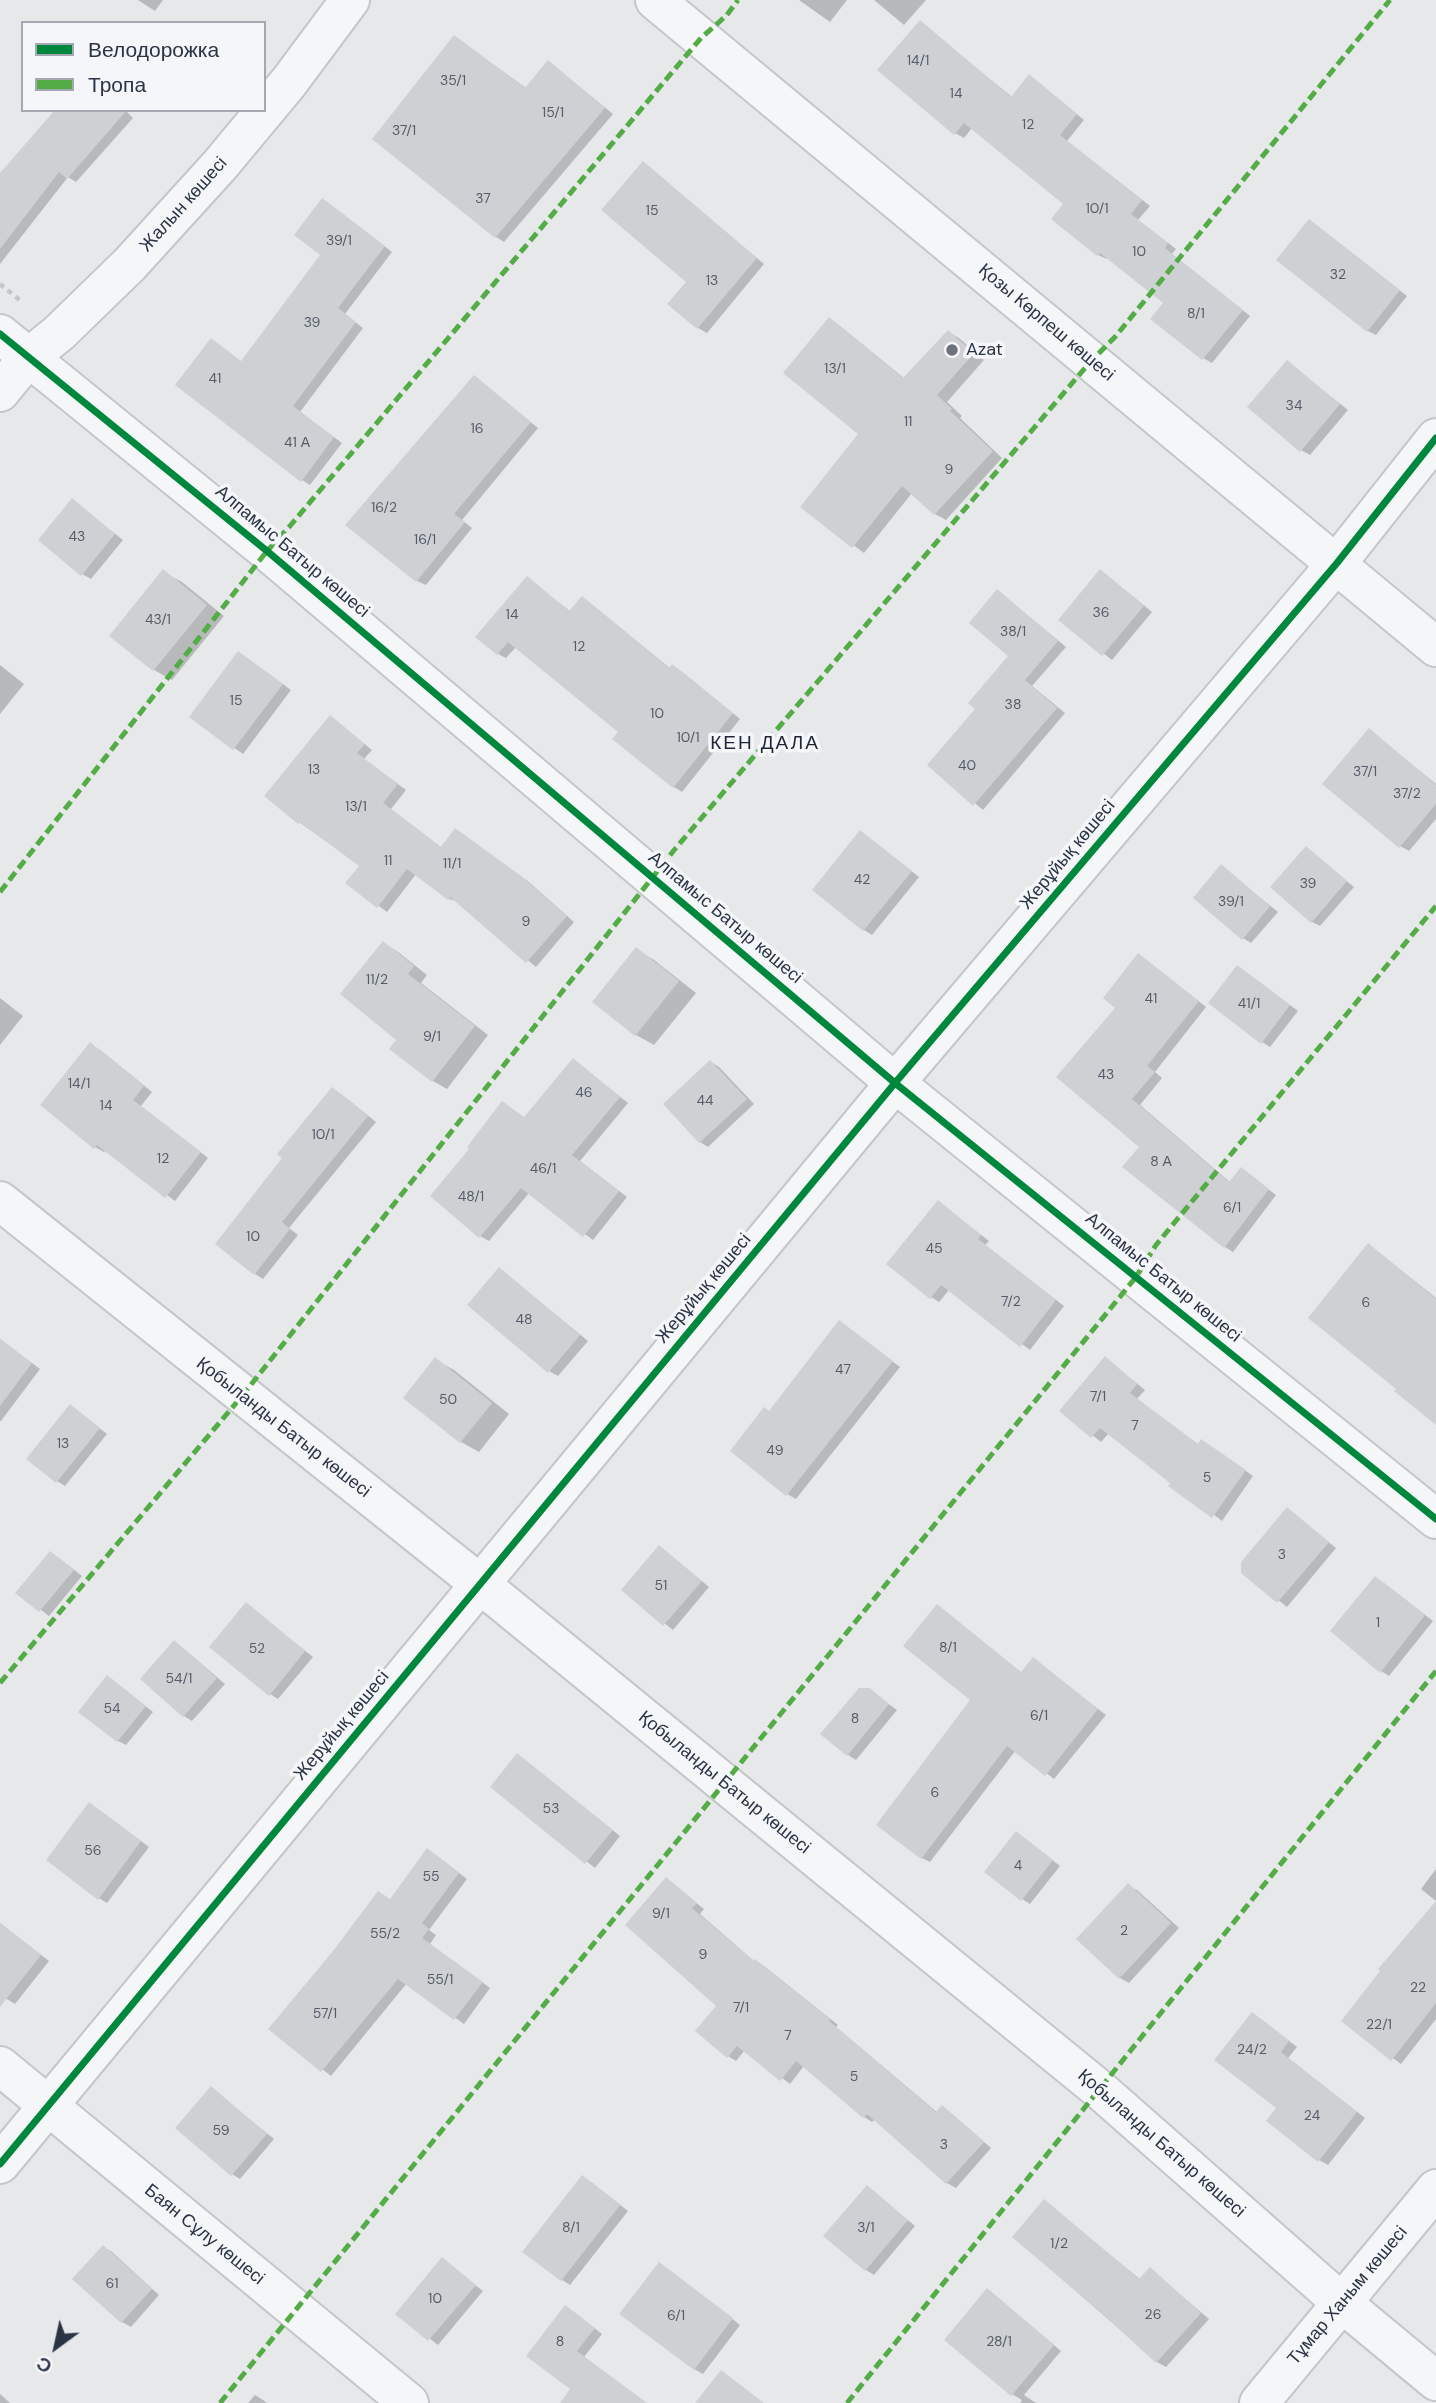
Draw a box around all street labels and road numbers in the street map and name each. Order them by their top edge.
street label: Жалын көшесі [136,153,232,257]
street label: Қозы Көрпеш көшесі [974,260,1118,386]
street label: Алпамыс Батыр көшесі [211,481,373,623]
street label: Жерұйық көшесі [1016,796,1120,914]
street label: Алпамыс Батыр көшесі [644,847,806,989]
street label: Алпамыс Батыр көшесі [1081,1209,1245,1347]
street label: Жерұйық көшесі [652,1230,756,1348]
street label: Қобыланды Батыр көшесі [192,1353,374,1503]
street label: Жерұйық көшесі [290,1667,394,1785]
street label: Қобыланды Батыр көшесі [634,1707,814,1859]
street label: Қобыланды Батыр көшесі [1073,2065,1249,2223]
street label: Баян Сұлу көшесі [140,2180,268,2290]
street label: Тұмар Ханым көшесі [1284,2222,1412,2370]

